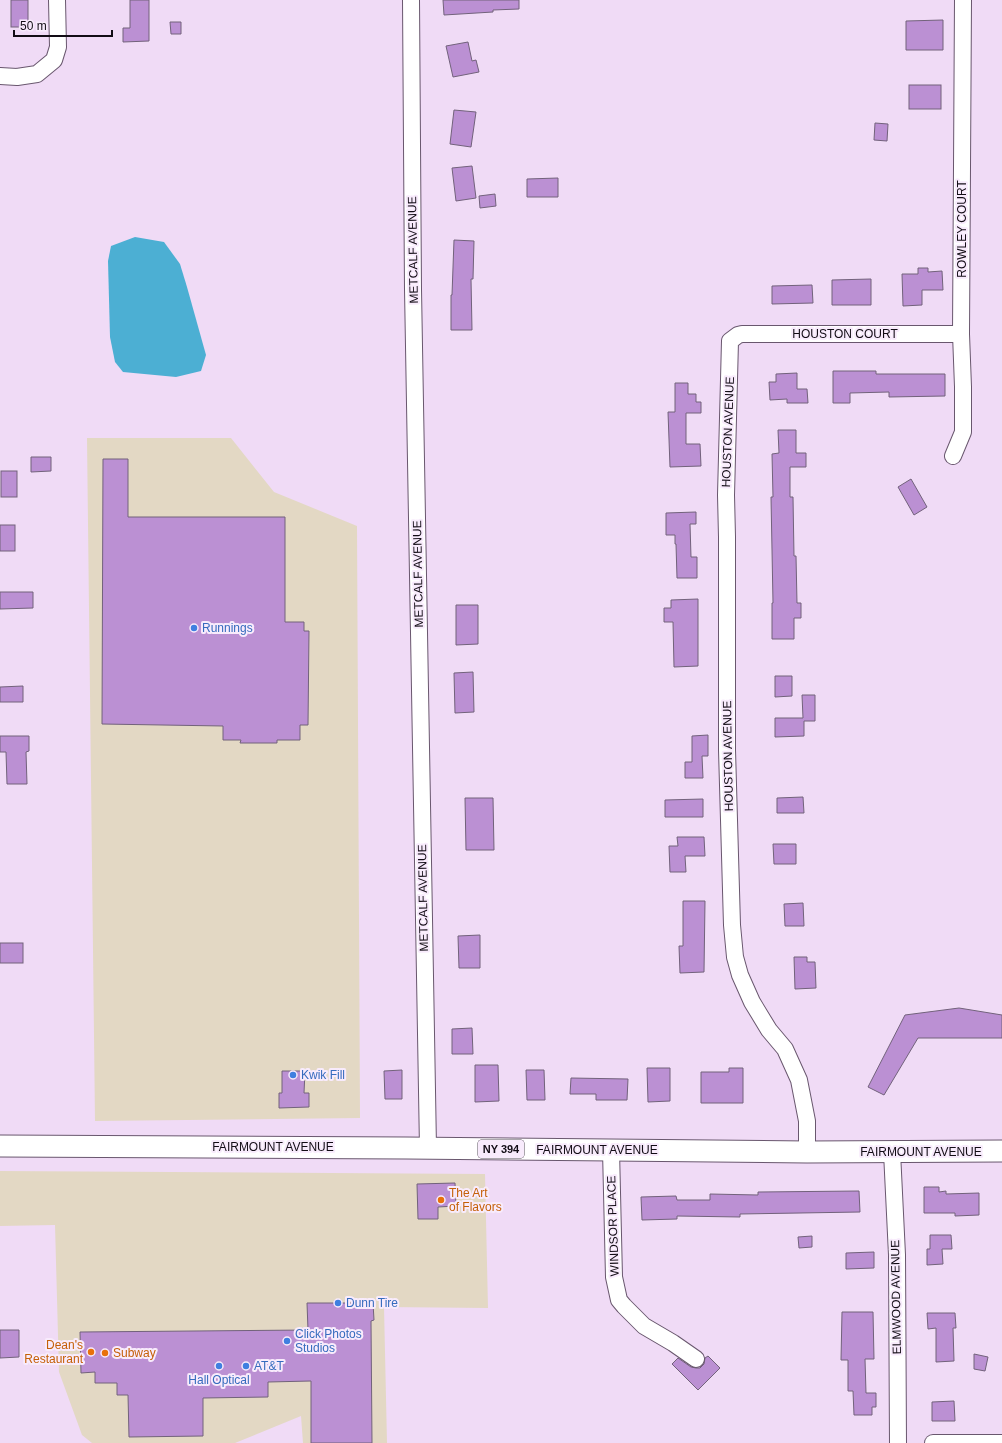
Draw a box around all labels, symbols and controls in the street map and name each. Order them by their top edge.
scale bar [14,12,112,38]
text: 50 m [20,19,47,33]
street label: ROWLEY COURT [955,180,969,278]
street label: METCALF AVENUE [405,196,421,304]
street label: HOUSTON COURT [792,327,898,341]
street label: HOUSTON AVENUE [719,376,737,488]
street label: METCALF AVENUE [410,520,426,628]
place label: Runnings [202,621,253,635]
marker: Runnings [189,623,199,633]
street label: HOUSTON AVENUE [720,700,736,812]
street label: METCALF AVENUE [415,844,431,952]
place label: Kwik Fill [301,1068,345,1082]
marker: Kwik Fill [288,1070,298,1080]
street label: FAIRMOUNT AVENUE [212,1140,334,1154]
road number: NY 394 [478,1140,524,1158]
street label: FAIRMOUNT AVENUE [536,1143,658,1157]
street label: FAIRMOUNT AVENUE [860,1145,982,1159]
street label: WINDSOR PLACE [604,1175,622,1277]
place label: The Art of Flavors [449,1186,502,1214]
marker: The Art of Flavors [436,1195,446,1205]
street label: ELMWOOD AVENUE [888,1240,904,1354]
place label: Dunn Tire [346,1296,398,1310]
marker: Dunn Tire [333,1298,343,1308]
place label: Click Photos Studios [295,1327,362,1355]
marker: Click Photos Studios [282,1336,292,1346]
place label: Dean's Restaurant [24,1338,84,1366]
place label: Subway [113,1346,156,1360]
marker: Dean's Restaurant [86,1347,96,1357]
marker: Subway [100,1348,110,1358]
place label: AT&T [254,1359,284,1373]
marker: Hall Optical [214,1361,224,1371]
marker: AT&T [241,1361,251,1371]
place label: Hall Optical [188,1373,250,1387]

